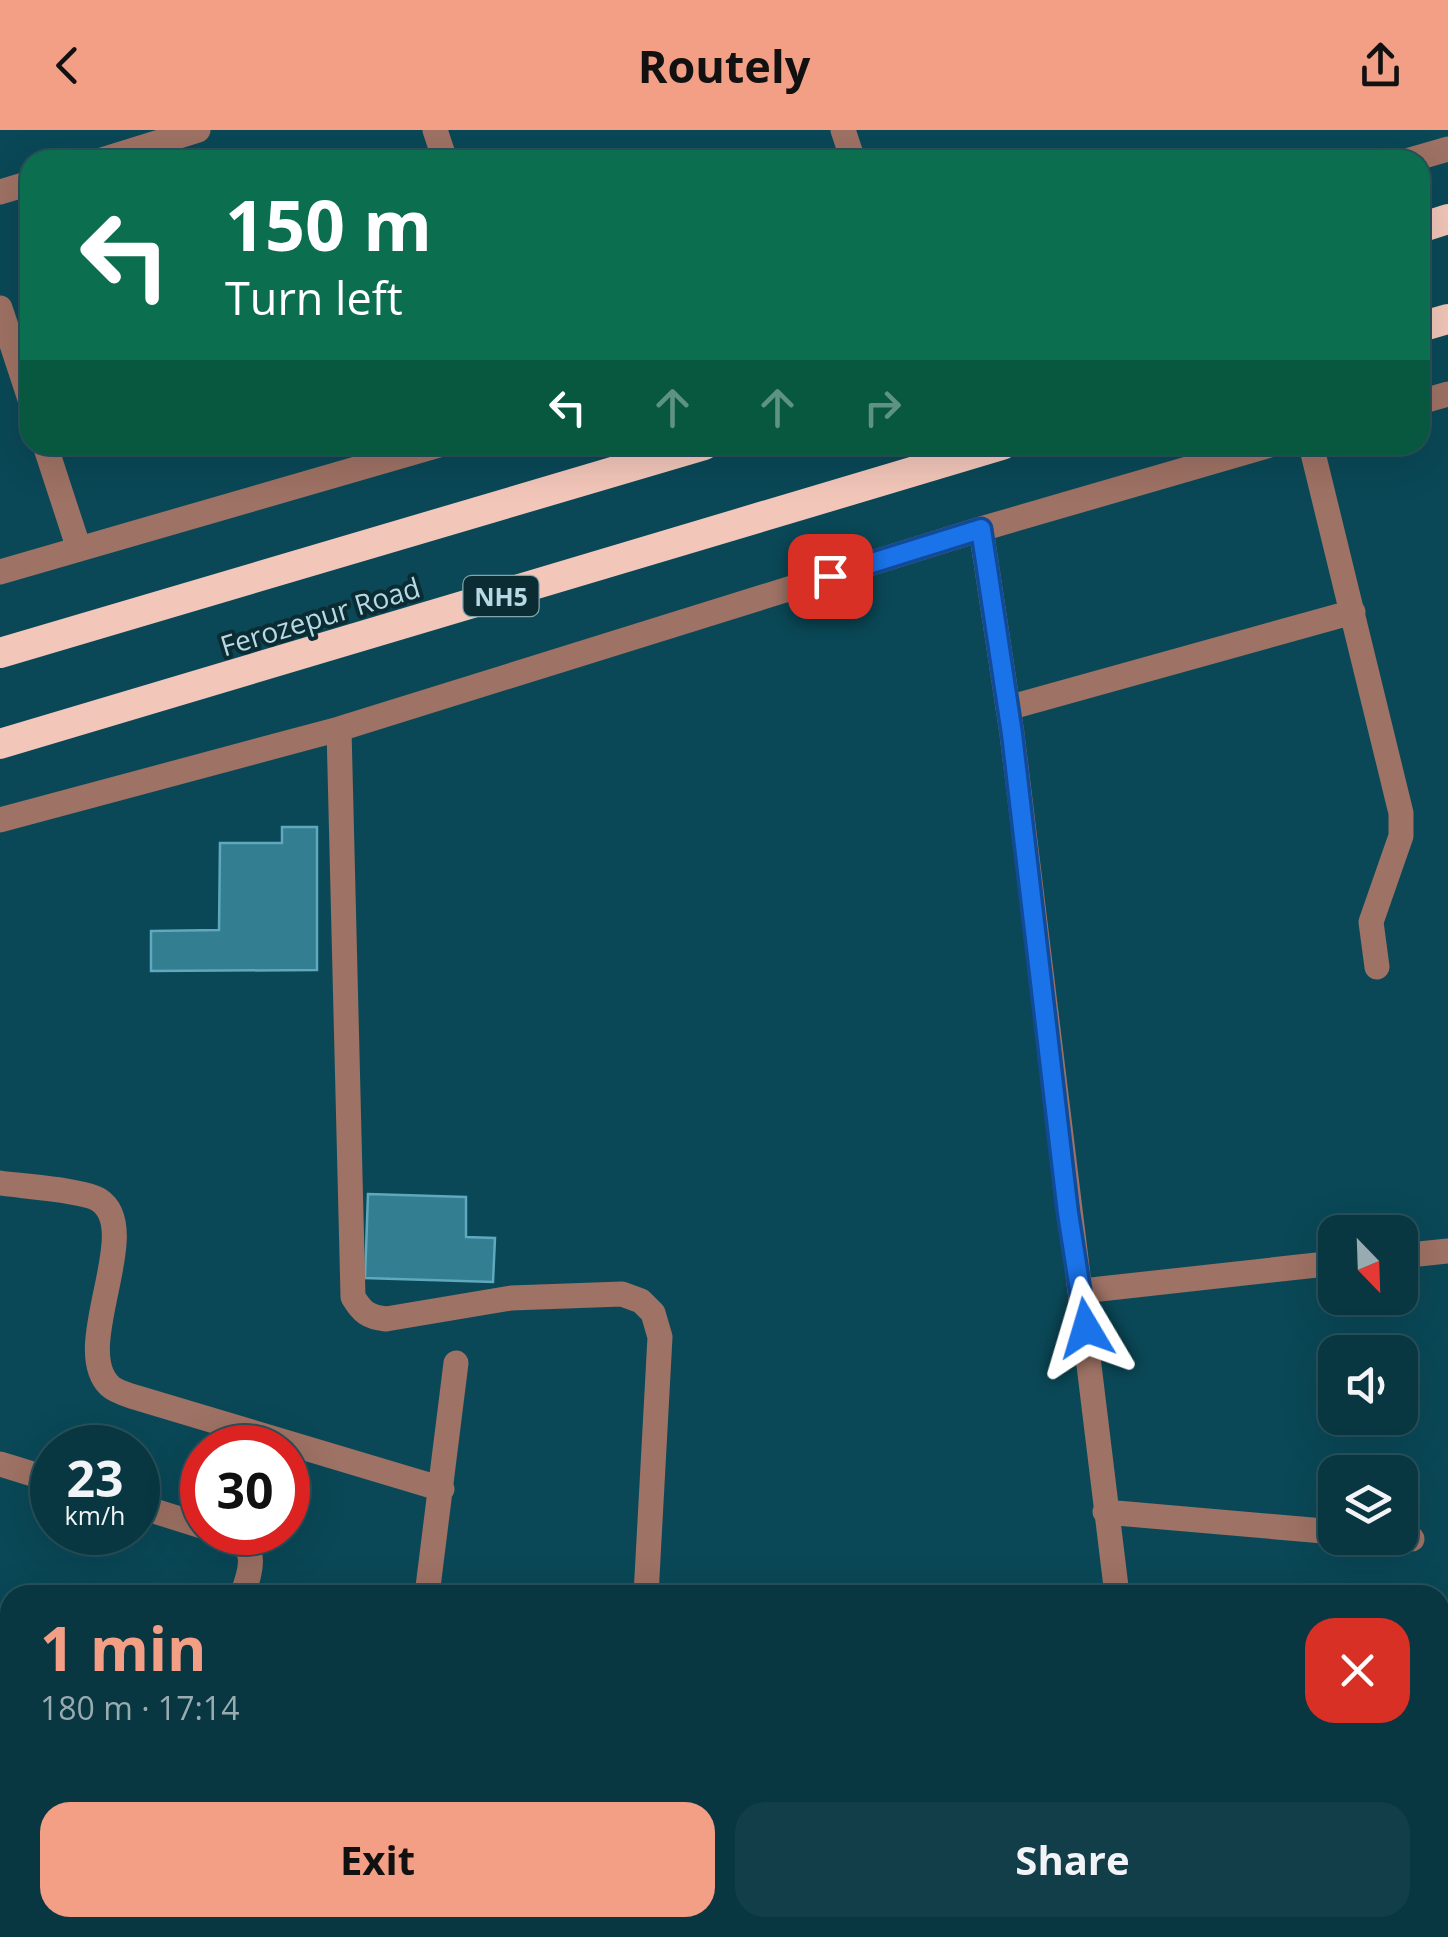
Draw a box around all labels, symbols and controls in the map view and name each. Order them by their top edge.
text: Routely [638,35,810,96]
icon: back [40,38,95,93]
icon: share [1353,38,1408,93]
text: 150 m [225,176,432,272]
icon: left [60,190,190,320]
text: Turn left [225,267,403,328]
icon: left [540,380,595,435]
icon: ahead [645,380,700,435]
icon: ahead [750,380,805,435]
icon: right [855,380,910,435]
pin [788,534,873,619]
icon: arrive [803,549,858,604]
street label: Ferozepur Road [215,568,425,664]
road number: NH5 [464,576,538,616]
north arrow [1318,1215,1418,1315]
map controls [1318,1215,1418,1555]
position arrow [1034,1276,1138,1380]
button: sound [1318,1335,1418,1435]
speed limit sign: 30 [180,1425,310,1555]
text: 23 [66,1444,124,1512]
button: layers [1318,1455,1418,1555]
text: km/h [65,1498,125,1532]
text: 1 min [40,1607,207,1689]
button: close [1305,1618,1410,1723]
text: 180 m · 17:14 [40,1686,239,1729]
button: Exit [40,1802,715,1917]
button: Share [735,1802,1410,1917]

